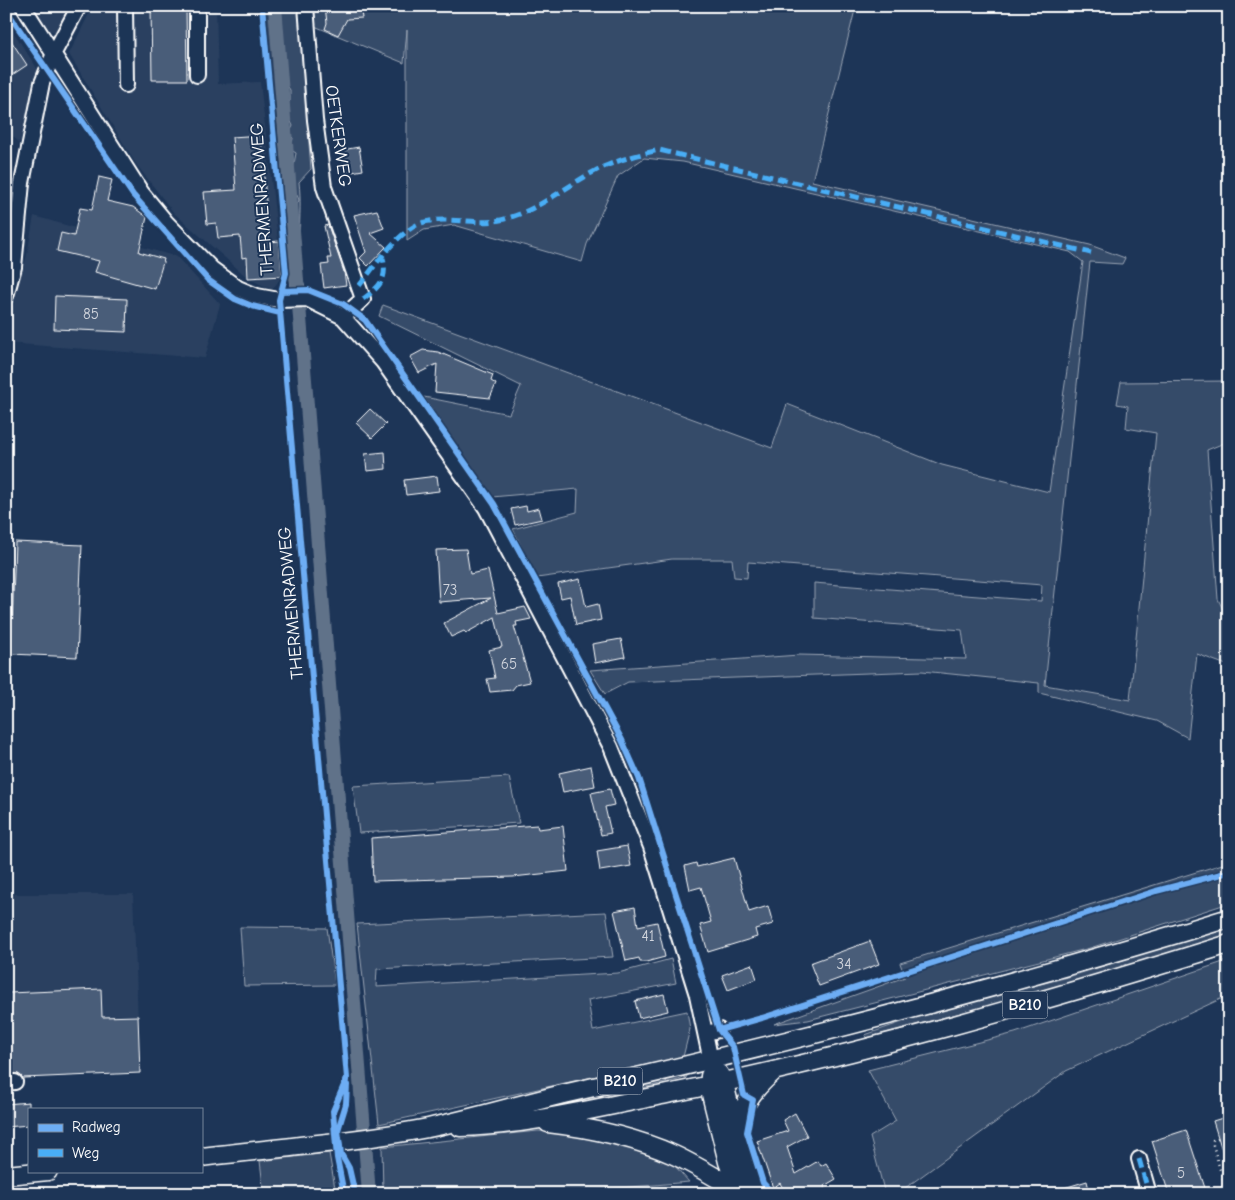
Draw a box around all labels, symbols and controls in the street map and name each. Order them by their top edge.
street label: OETKERWEG [320,84,356,188]
street label: THERMENRADWEG [246,122,278,276]
house number: 85 [83,305,99,323]
street label: THERMENRADWEG [274,526,308,680]
house number: 73 [443,581,457,599]
house number: 65 [501,655,517,673]
house number: 41 [641,927,655,945]
house number: 34 [837,955,851,973]
road number: B210 [1002,992,1048,1018]
road number: B210 [598,1068,642,1094]
legend [28,1108,202,1172]
text: Radweg [72,1118,121,1136]
text: Weg [72,1144,99,1162]
house number: 5 [1177,1164,1185,1182]

